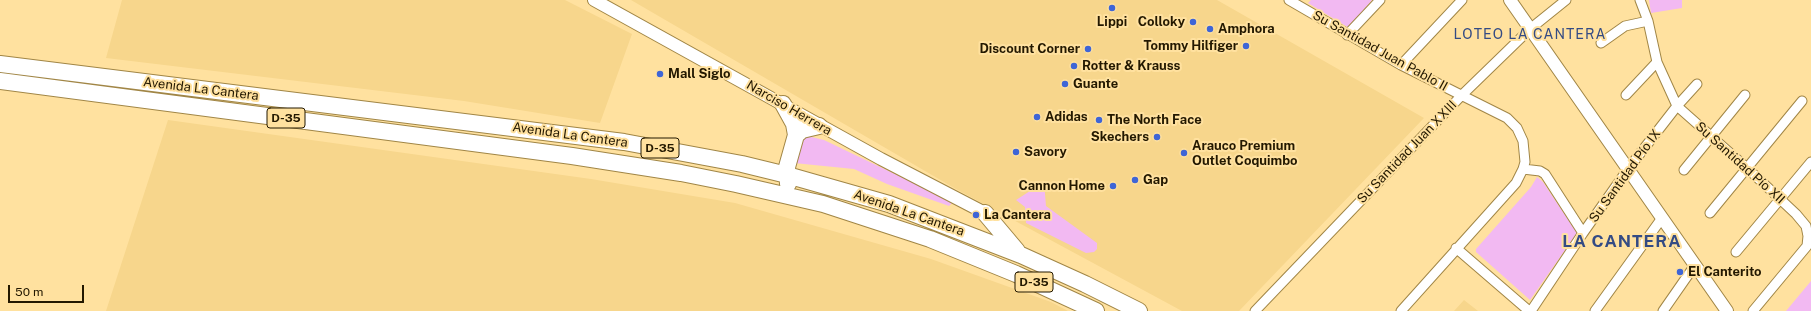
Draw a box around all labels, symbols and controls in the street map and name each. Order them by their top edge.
marker: Lippi [1107,3,1117,13]
street label: Su Santidad Juan Pablo II [1310,7,1450,95]
place label: Lippi [1097,14,1127,30]
place label: Colloky [1138,14,1185,30]
marker: Colloky [1188,17,1198,27]
place label: Amphora [1218,21,1275,37]
marker: Amphora [1205,24,1215,34]
district label: LOTEO LA CANTERA [1454,27,1606,43]
place label: Tommy Hilfiger [1143,38,1238,54]
place label: Discount Corner [979,41,1080,57]
marker: Tommy Hilfiger [1241,41,1251,51]
marker: Discount Corner [1083,44,1093,54]
place label: Rotter & Krauss [1082,58,1180,74]
marker: Rotter & Krauss [1069,61,1079,71]
place label: Mall Siglo [668,66,731,82]
marker: Mall Siglo [655,69,665,79]
street label: Avenida La Cantera [142,74,260,104]
place label: Guante [1073,76,1118,92]
street label: Narciso Herrera [744,77,834,139]
marker: Guante [1060,79,1070,89]
street label: Su Santidad Juan XXIII [1354,97,1460,207]
road number: D-35 [267,108,305,128]
place label: Adidas [1045,109,1088,125]
marker: Adidas [1032,112,1042,122]
place label: The North Face [1107,112,1202,128]
marker: The North Face [1094,115,1104,125]
street label: Avenida La Cantera [511,119,629,151]
street label: Su Santidad Pío XII [1692,119,1788,207]
street label: Su Santidad Pío IX [1586,126,1664,226]
place label: Skechers [1091,129,1149,145]
marker: Skechers [1152,132,1162,142]
road number: D-35 [641,138,679,158]
place label: Arauco Premium Outlet Coquimbo [1192,138,1298,169]
place label: Savory [1024,144,1067,160]
marker: Savory [1011,147,1021,157]
marker: Arauco Premium Outlet Coquimbo [1179,148,1189,158]
place label: Gap [1143,172,1168,188]
marker: Gap [1130,175,1140,185]
place label: Cannon Home [1018,178,1105,194]
marker: Cannon Home [1108,181,1118,191]
street label: Avenida La Cantera [852,187,966,239]
place label: La Cantera [984,207,1051,223]
marker: La Cantera [971,210,981,220]
district label: LA CANTERA [1562,232,1682,252]
place label: El Canterito [1688,264,1762,280]
marker: El Canterito [1675,267,1685,277]
road number: D-35 [1015,272,1053,292]
scale bar [10,277,86,303]
text: 50 m [15,285,43,299]

